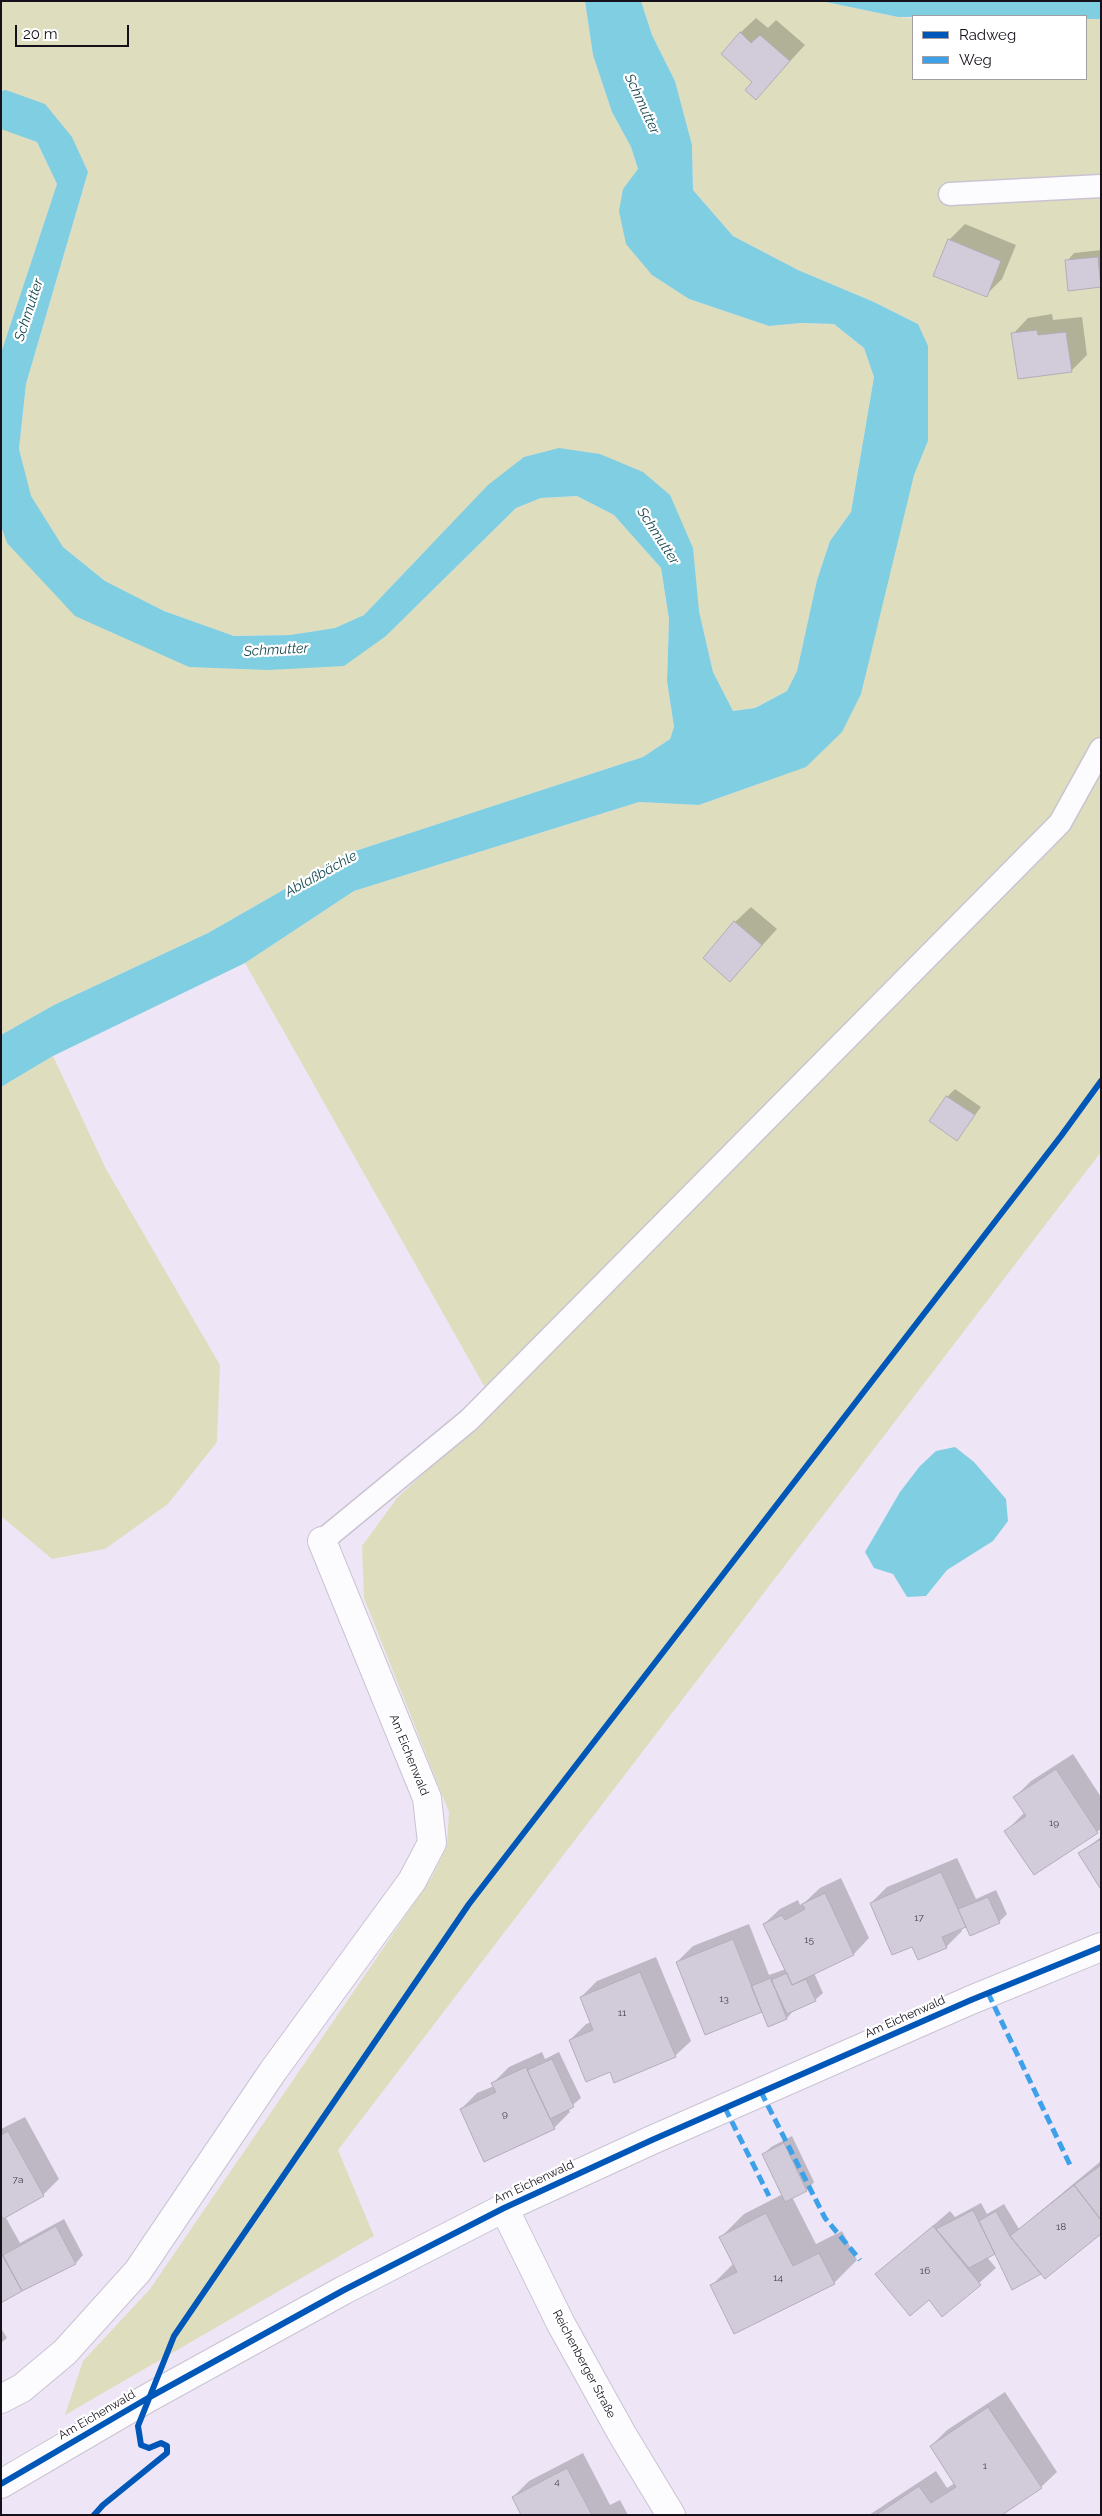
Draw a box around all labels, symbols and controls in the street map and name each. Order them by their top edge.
scale bar [18,15,131,47]
legend [912,15,1087,80]
text: 20 m [23,25,58,43]
text: Radweg [959,26,1016,44]
text: Weg [959,51,992,69]
water label: Schmutter [621,71,663,137]
water label: Schmutter [11,277,47,343]
water label: Schmutter [633,504,683,568]
water label: Schmutter [243,640,309,660]
water label: Ablaßbächle [282,847,360,901]
street label: Am Eichenwald [386,1712,432,1798]
house number: 19 [1049,1817,1059,1829]
house number: 17 [914,1912,924,1924]
house number: 15 [804,1934,814,1946]
house number: 13 [719,1993,729,2005]
street label: Am Eichenwald [863,1993,947,2041]
house number: 11 [618,2007,626,2019]
house number: 9 [502,2108,508,2120]
street label: Am Eichenwald [492,2157,576,2207]
house number: 7a [13,2174,23,2186]
house number: 18 [1056,2221,1066,2233]
house number: 16 [920,2265,930,2277]
house number: 14 [773,2272,783,2284]
street label: Reichenberger Straße [549,2307,619,2421]
street label: Am Eichenwald [56,2387,138,2443]
house number: 1 [983,2460,987,2472]
house number: 4 [554,2476,560,2488]

